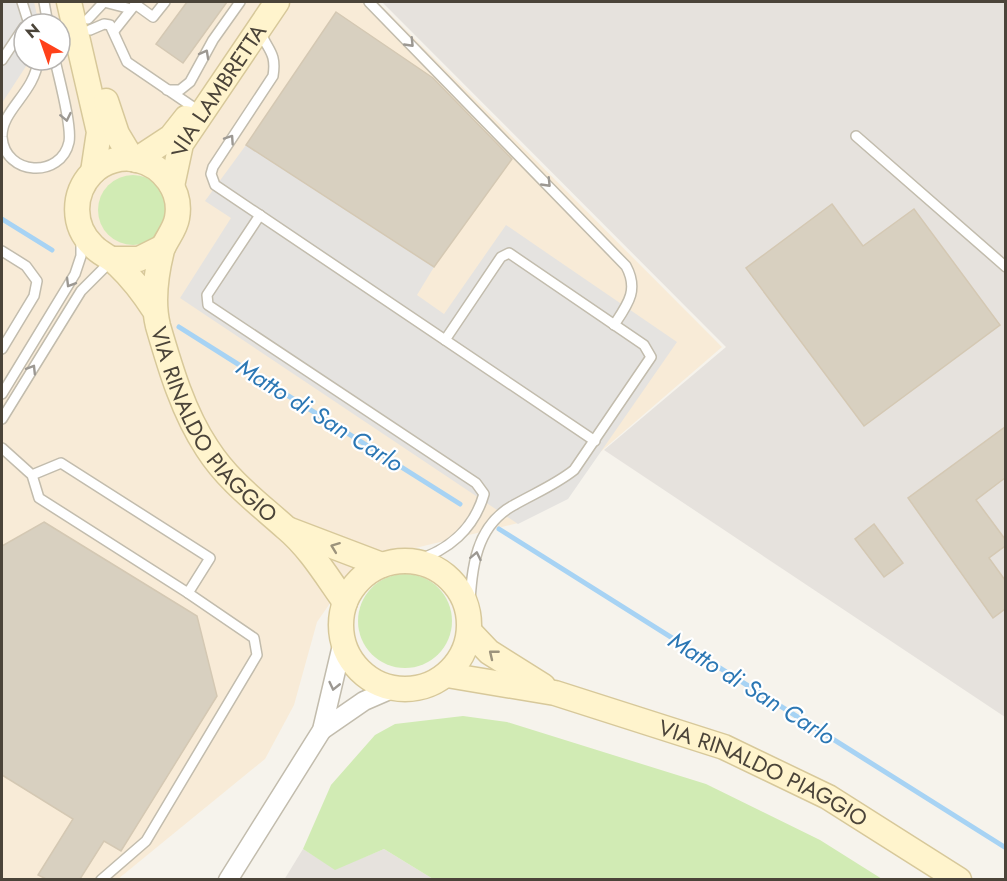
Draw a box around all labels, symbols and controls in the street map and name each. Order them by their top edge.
north arrow [12,12,72,72]
street label: VIA LAMBRETTA [163,17,274,159]
text: N [20,18,45,44]
one-way arrow [403,36,414,47]
one-way arrow [198,50,209,60]
one-way arrow [59,112,72,122]
one-way arrow [223,135,234,146]
one-way arrow [539,175,550,186]
one-way arrow [65,277,77,287]
street label: VIA RINALDO PIAGGIO [143,323,284,530]
water label: Matto di San Carlo [230,350,410,480]
one-way arrow [25,365,37,375]
one-way arrow [330,541,341,554]
one-way arrow [469,551,482,561]
water label: Matto di San Carlo [662,623,842,753]
one-way arrow [489,650,500,661]
one-way arrow [328,681,341,691]
street label: VIA RINALDO PIAGGIO [655,711,874,834]

